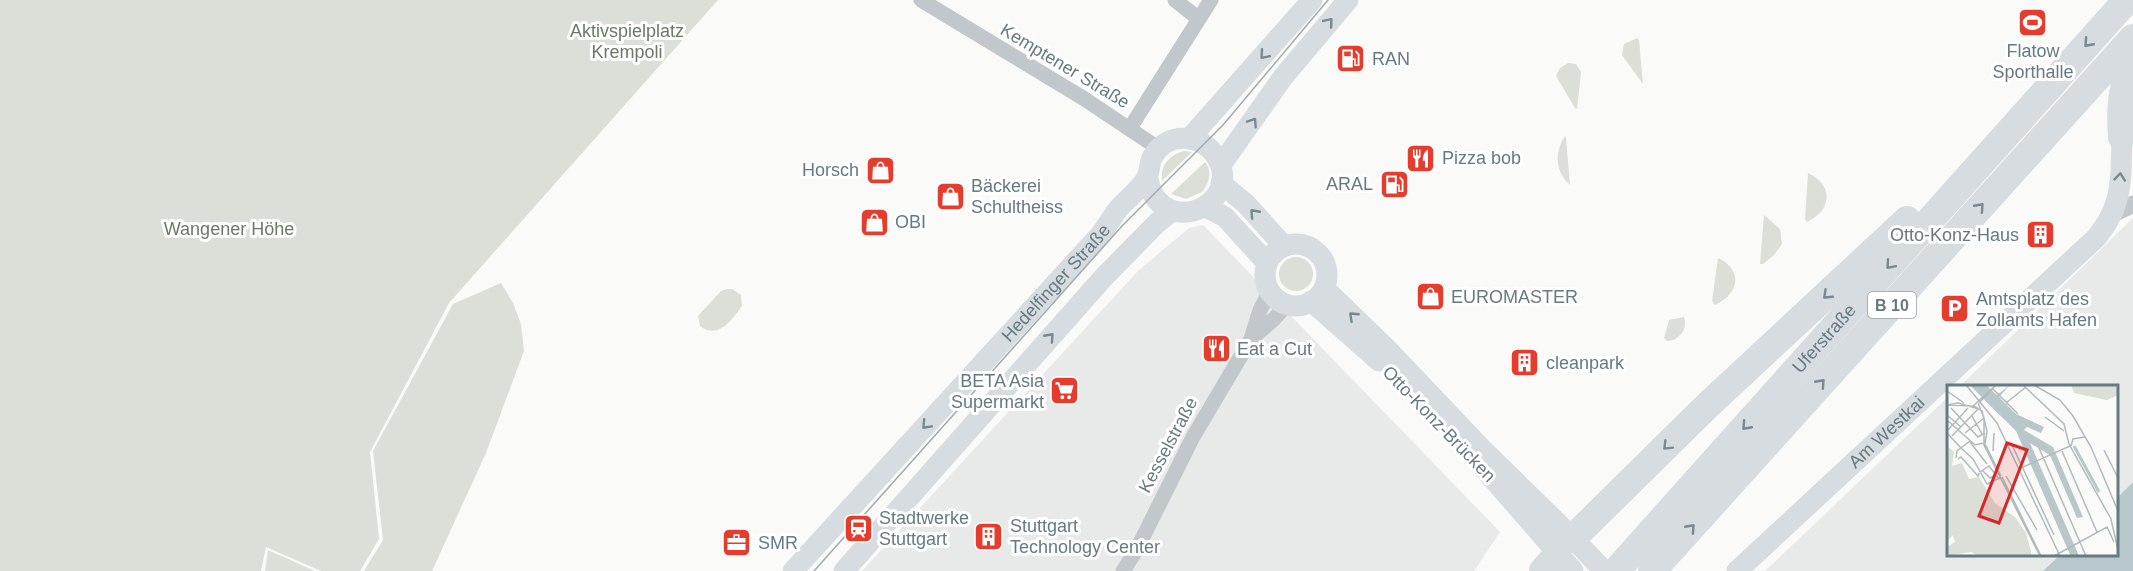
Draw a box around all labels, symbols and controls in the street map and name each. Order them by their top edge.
sports icon: Flatow Sporthalle [2017,6,2049,38]
one-way arrow [1322,18,1333,29]
street label: Kemptener Straße [997,20,1133,112]
park label: Aktivspielplatz Krempoli [570,21,684,62]
one-way arrow [2084,37,2095,47]
place label: Flatow Sporthalle [1992,41,2074,82]
fuel station icon: RAN [1335,43,1367,75]
one-way arrow [1260,48,1271,59]
place label: RAN [1372,49,1410,69]
one-way arrow [1246,117,1257,128]
restaurant icon: Pizza bob [1405,142,1437,174]
place label: Pizza bob [1442,148,1521,168]
shop icon: Horsch [864,154,896,186]
place label: Horsch [802,160,859,180]
fuel station icon: ARAL [1378,168,1410,200]
one-way arrow [2113,173,2126,182]
place label: ARAL [1326,174,1373,194]
place label: Bäckerei Schultheiss [971,176,1063,217]
shop icon: Bäckerei Schultheiss [934,180,966,212]
one-way arrow [1973,203,1984,214]
shop icon: OBI [858,206,890,238]
one-way arrow [1250,209,1261,220]
place label: OBI [895,212,926,232]
park label: Wangener Höhe [164,219,294,239]
building icon: Otto-Konz-Haus [2024,219,2056,251]
street label: Hedelfinger Straße [998,221,1114,346]
place label: Otto-Konz-Haus [1890,225,2019,245]
one-way arrow [1886,258,1897,269]
shop icon: EUROMASTER [1414,281,1446,313]
place label: EUROMASTER [1451,287,1578,307]
one-way arrow [1824,288,1834,299]
place label: Amtsplatz des Zollamts Hafen [1976,289,2097,330]
road number: B 10 [1868,292,1916,318]
parking icon: Amtsplatz des Zollamts Hafen [1939,293,1971,325]
street label: Uferstraße [1788,300,1860,377]
one-way arrow [1349,312,1360,323]
one-way arrow [1043,333,1054,344]
restaurant icon: Eat a Cut [1200,333,1232,365]
place label: Eat a Cut [1237,339,1312,359]
building icon: cleanpark [1509,347,1541,379]
place label: cleanpark [1546,353,1625,373]
street label: Otto-Konz-Brücken [1379,362,1499,486]
place label: BETA Asia Supermarkt [951,371,1045,412]
supermarket icon: BETA Asia Supermarkt [1049,375,1081,407]
one-way arrow [1814,379,1825,390]
inset map [1947,385,2118,556]
street label: Am Westkai [1845,392,1928,472]
street label: Kesselstraße [1135,394,1201,496]
one-way arrow [922,419,933,429]
one-way arrow [1742,420,1753,430]
one-way arrow [1663,439,1674,450]
place label: Stadtwerke Stuttgart [879,508,969,549]
station icon: Stadtwerke Stuttgart [842,512,874,544]
place label: Stuttgart Technology Center [1010,516,1160,557]
building icon: Stuttgart Technology Center [973,520,1005,552]
one-way arrow [1684,524,1695,534]
office icon: SMR [721,527,753,559]
place label: SMR [758,533,798,553]

